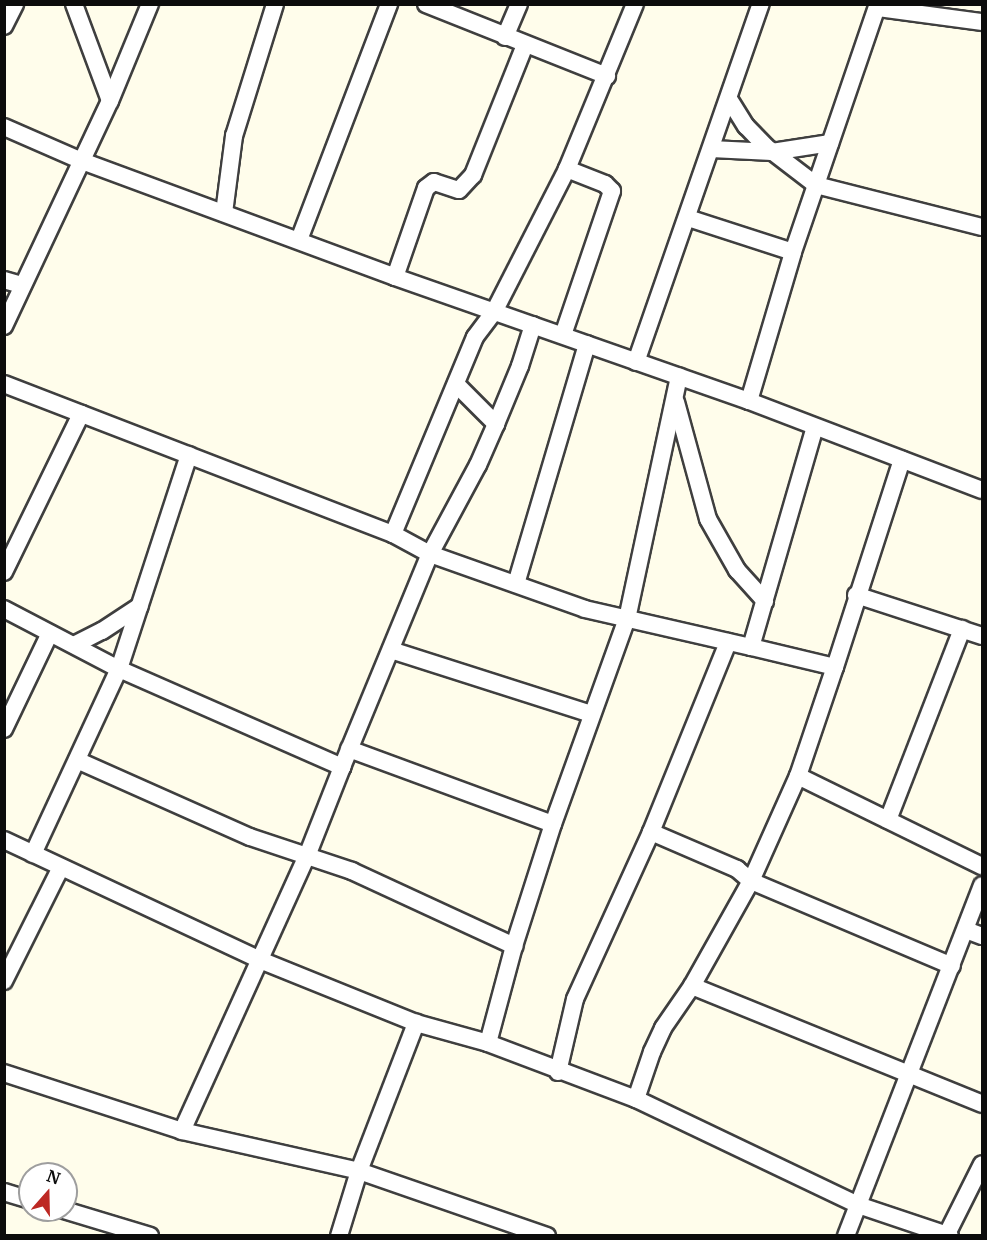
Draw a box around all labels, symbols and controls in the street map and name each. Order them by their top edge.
north arrow [18,1162,78,1222]
text: N [44,1165,63,1189]

